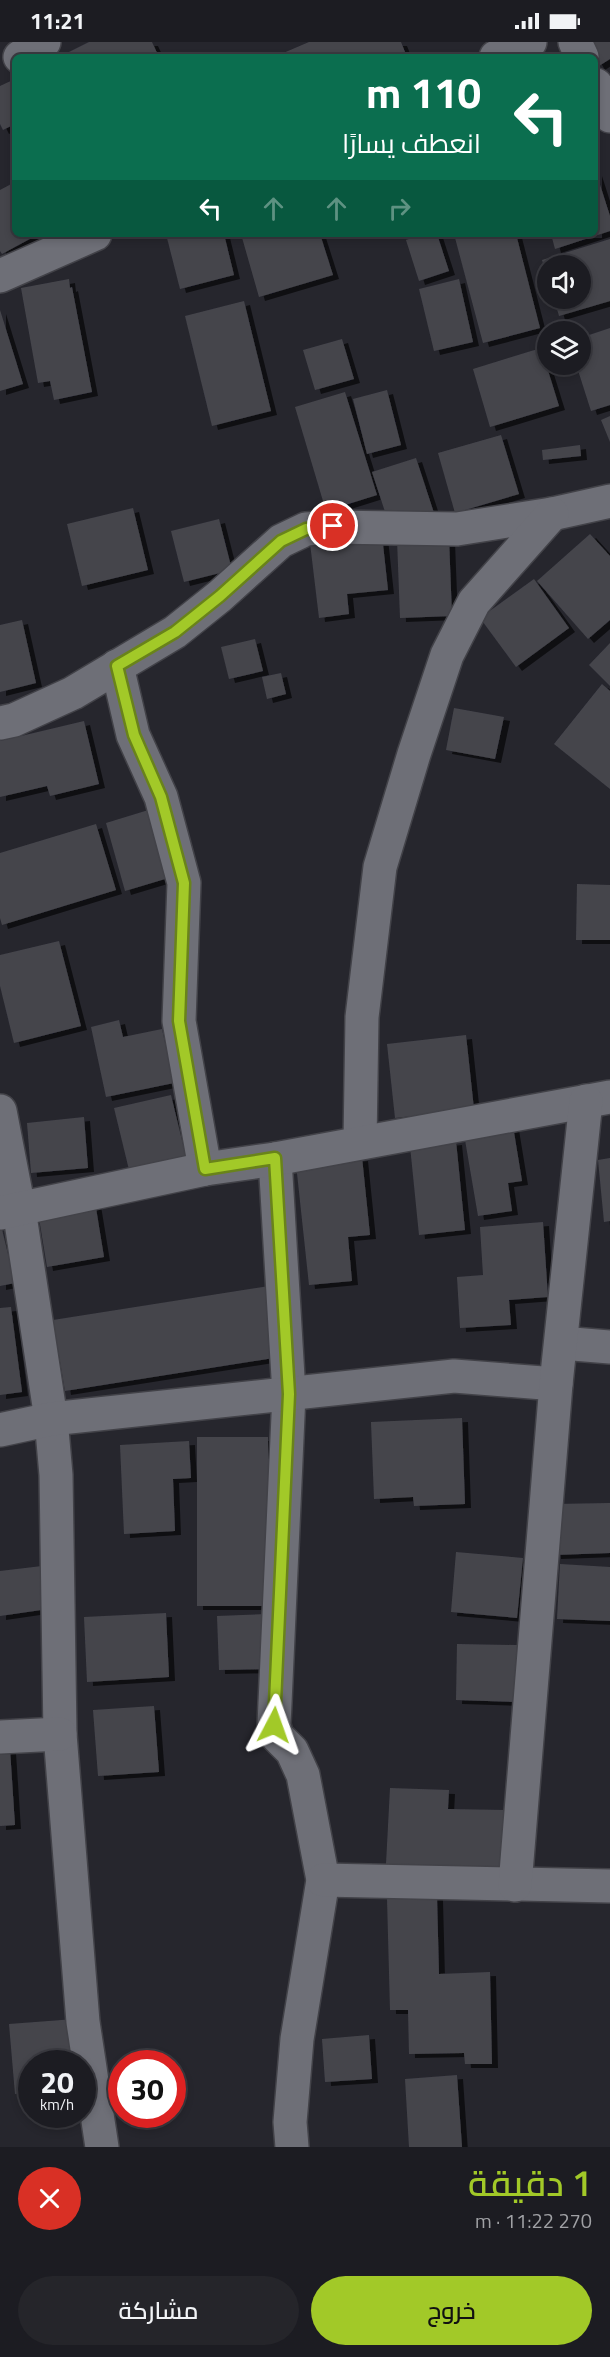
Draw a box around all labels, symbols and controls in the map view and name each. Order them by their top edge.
text: 11:21 [30,4,85,38]
text: 110 m [366,60,481,124]
icon: left [502,78,580,156]
text: انعطف يسارًا [342,122,481,163]
icon: left [194,192,227,225]
icon: ahead [257,192,290,225]
icon: ahead [320,192,353,225]
icon: right [383,192,416,225]
map controls [537,255,591,375]
button: sound [537,255,591,309]
button: layers [537,321,591,375]
pin [307,500,358,551]
icon: arrive [316,509,349,542]
position arrow [242,1693,306,1757]
speed limit sign: 30 [108,2050,186,2128]
text: 20 [40,2059,74,2105]
text: km/h [40,2093,74,2116]
text: 1 دقيقة [468,2155,592,2210]
button: close [18,2167,81,2230]
text: 270 m · 11:22 [475,2205,592,2236]
button: مشاركة [18,2276,299,2345]
button: خروج [311,2276,592,2345]

